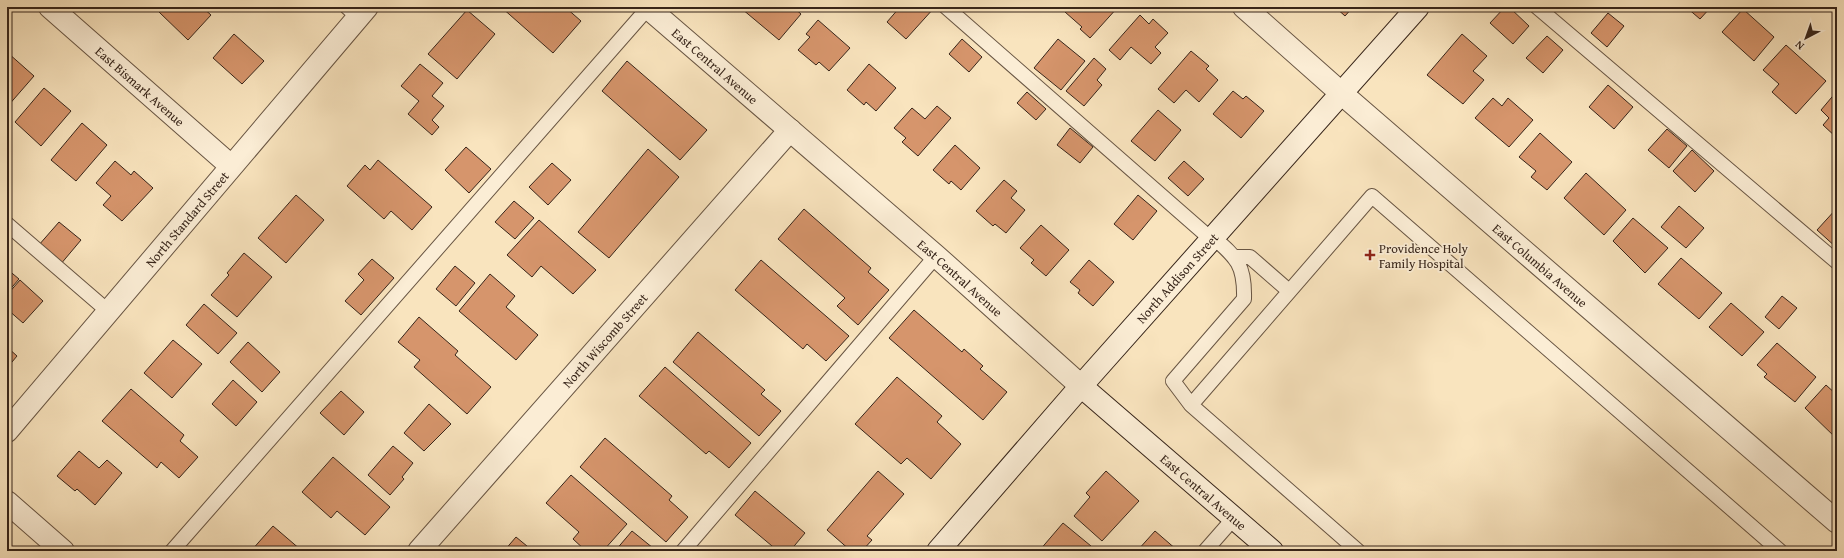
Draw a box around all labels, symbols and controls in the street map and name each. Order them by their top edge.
north arrow [1786,18,1826,58]
street label: East Central Avenue [668,24,762,109]
text: N [1791,37,1807,54]
street label: East Bismark Avenue [91,42,189,131]
street label: North Standard Street [141,167,234,272]
street label: East Columbia Avenue [1488,219,1591,312]
street label: North Addison Street [1132,228,1223,328]
street label: East Central Avenue [913,235,1007,321]
place label: Providence Holy Family Hospital [1379,239,1469,273]
marker: Providence Holy Family Hospital [1364,249,1376,261]
street label: North Wiscomb Street [558,289,652,392]
street label: East Central Avenue [1156,450,1250,535]

